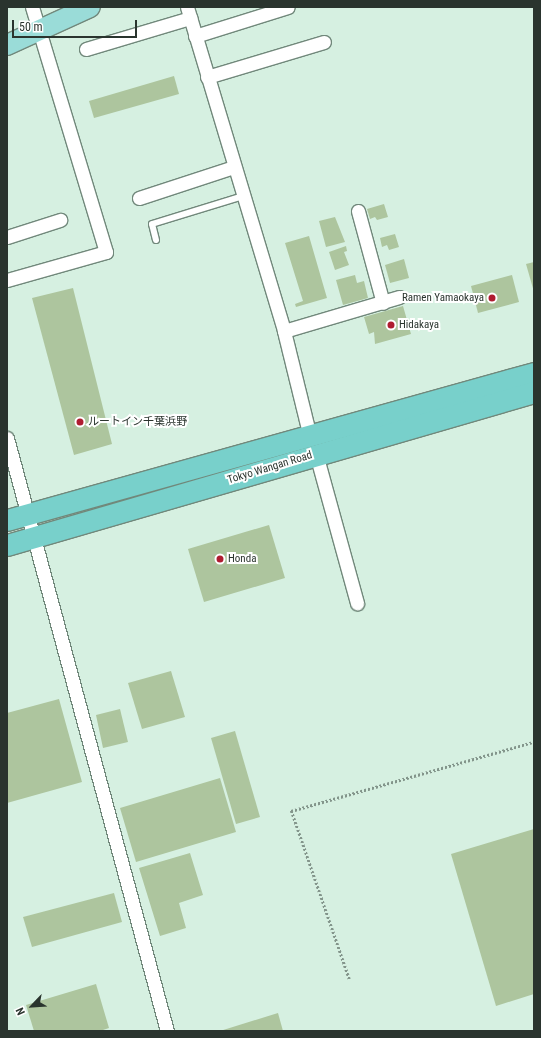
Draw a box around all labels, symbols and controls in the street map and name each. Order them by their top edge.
scale bar [14,12,139,38]
text: 50 m [19,20,43,34]
place label: Ramen Yamaokaya [402,291,484,305]
marker: Ramen Yamaokaya [487,293,497,303]
place label: Hidakaya [399,318,439,332]
marker: Hidakaya [386,320,396,330]
place label: ルートイン千葉浜野 [88,415,187,429]
marker: ルートイン千葉浜野 [75,417,85,427]
street label: Tokyo Wangan Road [226,449,314,487]
place label: Honda [228,552,256,566]
marker: Honda [215,554,225,564]
north arrow [12,986,52,1026]
text: N [13,1005,28,1017]

